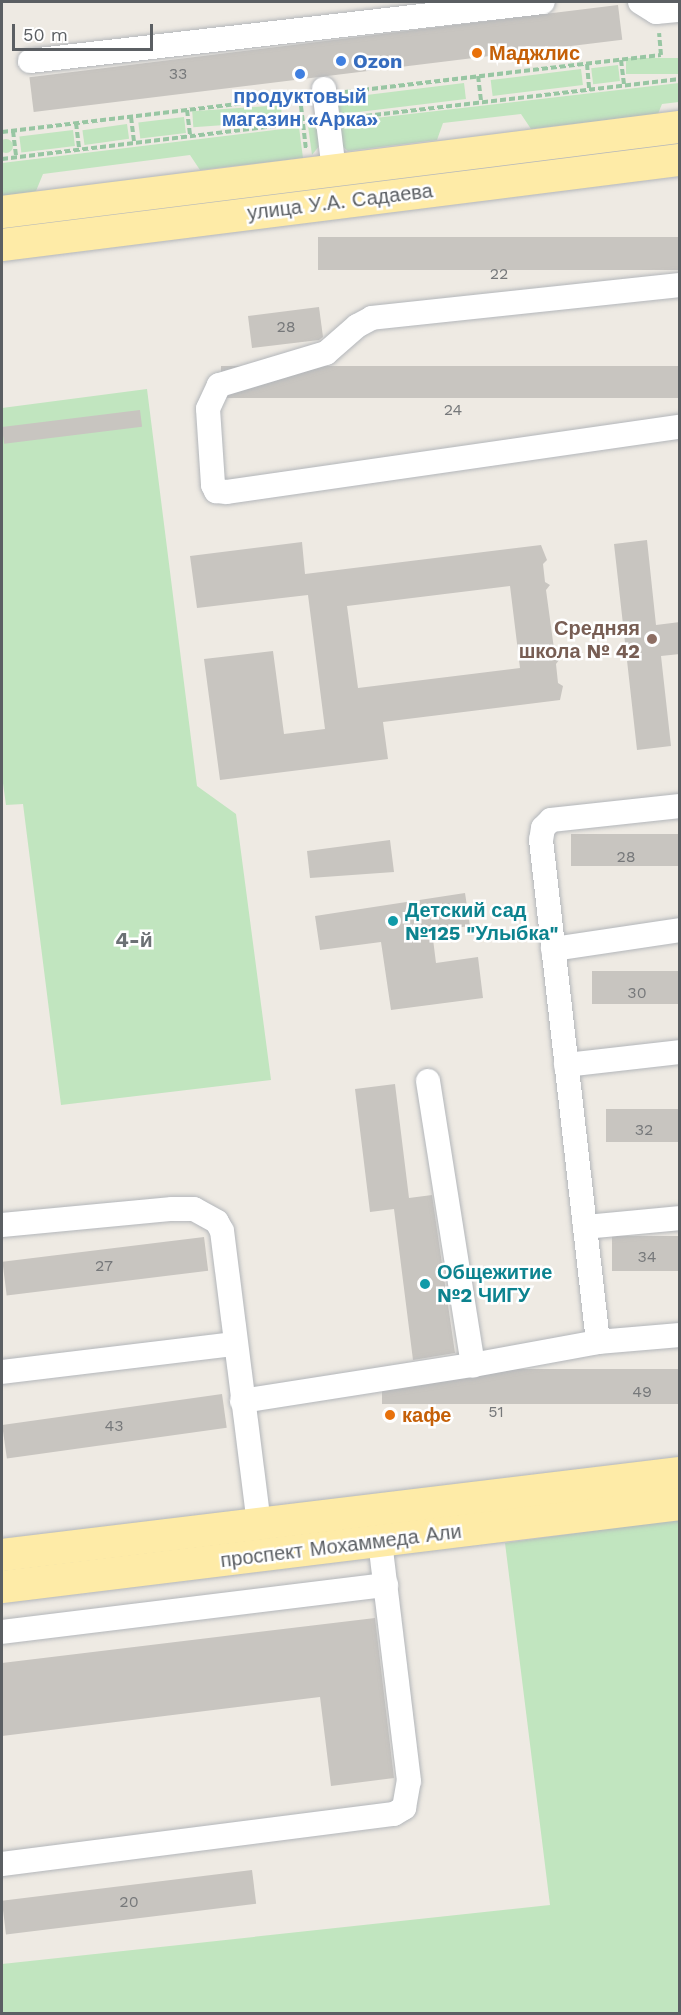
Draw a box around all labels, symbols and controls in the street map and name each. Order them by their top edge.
scale bar [15,12,156,50]
text: 50 m [23,24,68,45]
place label: Маджлис [489,41,580,65]
marker: Маджлис [470,46,484,60]
place label: Ozon [353,49,402,73]
marker: Ozon [334,54,348,68]
house number: 33 [169,64,187,84]
marker: продуктовый магазин «Арка» [293,67,307,81]
place label: продуктовый магазин «Арка» [222,84,378,131]
street label: улица У.А. Садаева [246,179,434,225]
house number: 22 [490,264,508,284]
house number: 28 [276,317,296,337]
house number: 24 [444,400,462,420]
place label: Средняя школа № 42 [519,616,640,663]
marker: Средняя школа № 42 [645,632,659,646]
house number: 28 [616,847,636,867]
place label: Детский сад №125 "Улыбка" [405,898,559,945]
marker: Детский сад №125 "Улыбка" [386,914,400,928]
district label: 4-й [115,927,153,953]
house number: 30 [627,983,647,1003]
house number: 32 [635,1120,653,1140]
house number: 34 [637,1247,657,1267]
house number: 27 [95,1256,113,1276]
place label: Общежитие №2 ЧИГУ [437,1260,552,1307]
marker: Общежитие №2 ЧИГУ [418,1277,432,1291]
house number: 49 [632,1382,652,1402]
house number: 51 [488,1402,504,1422]
place label: кафе [402,1403,451,1427]
marker: кафе [383,1408,397,1422]
house number: 43 [104,1416,124,1436]
street label: проспект Мохаммеда Али [219,1519,463,1573]
house number: 20 [119,1892,139,1912]

